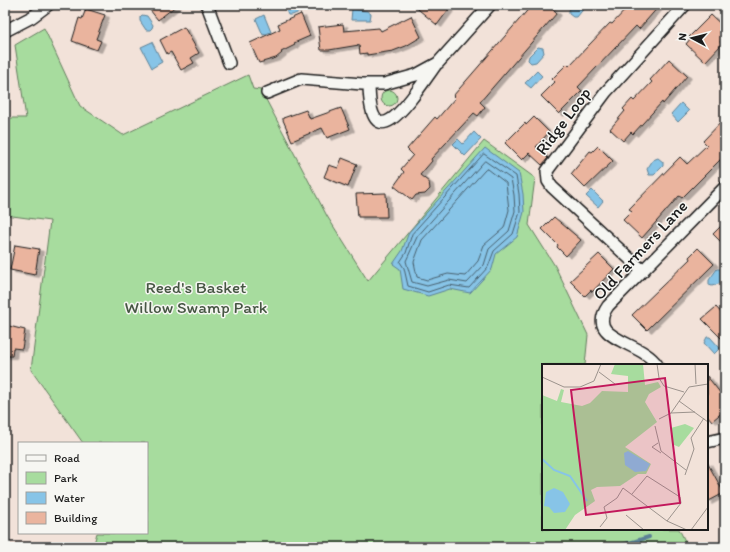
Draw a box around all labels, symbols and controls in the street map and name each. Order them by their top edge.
north arrow [672,18,712,58]
text: N [676,32,689,41]
street label: Ridge Loop [531,83,595,159]
street label: Old Farmers Lane [589,196,691,304]
park label: Reed's Basket Willow Swamp Park [125,277,268,317]
inset map [542,364,708,530]
legend [18,442,148,534]
text: Road [54,451,80,465]
text: Park [54,471,78,485]
text: Water [54,491,85,505]
text: Building [54,511,98,525]

